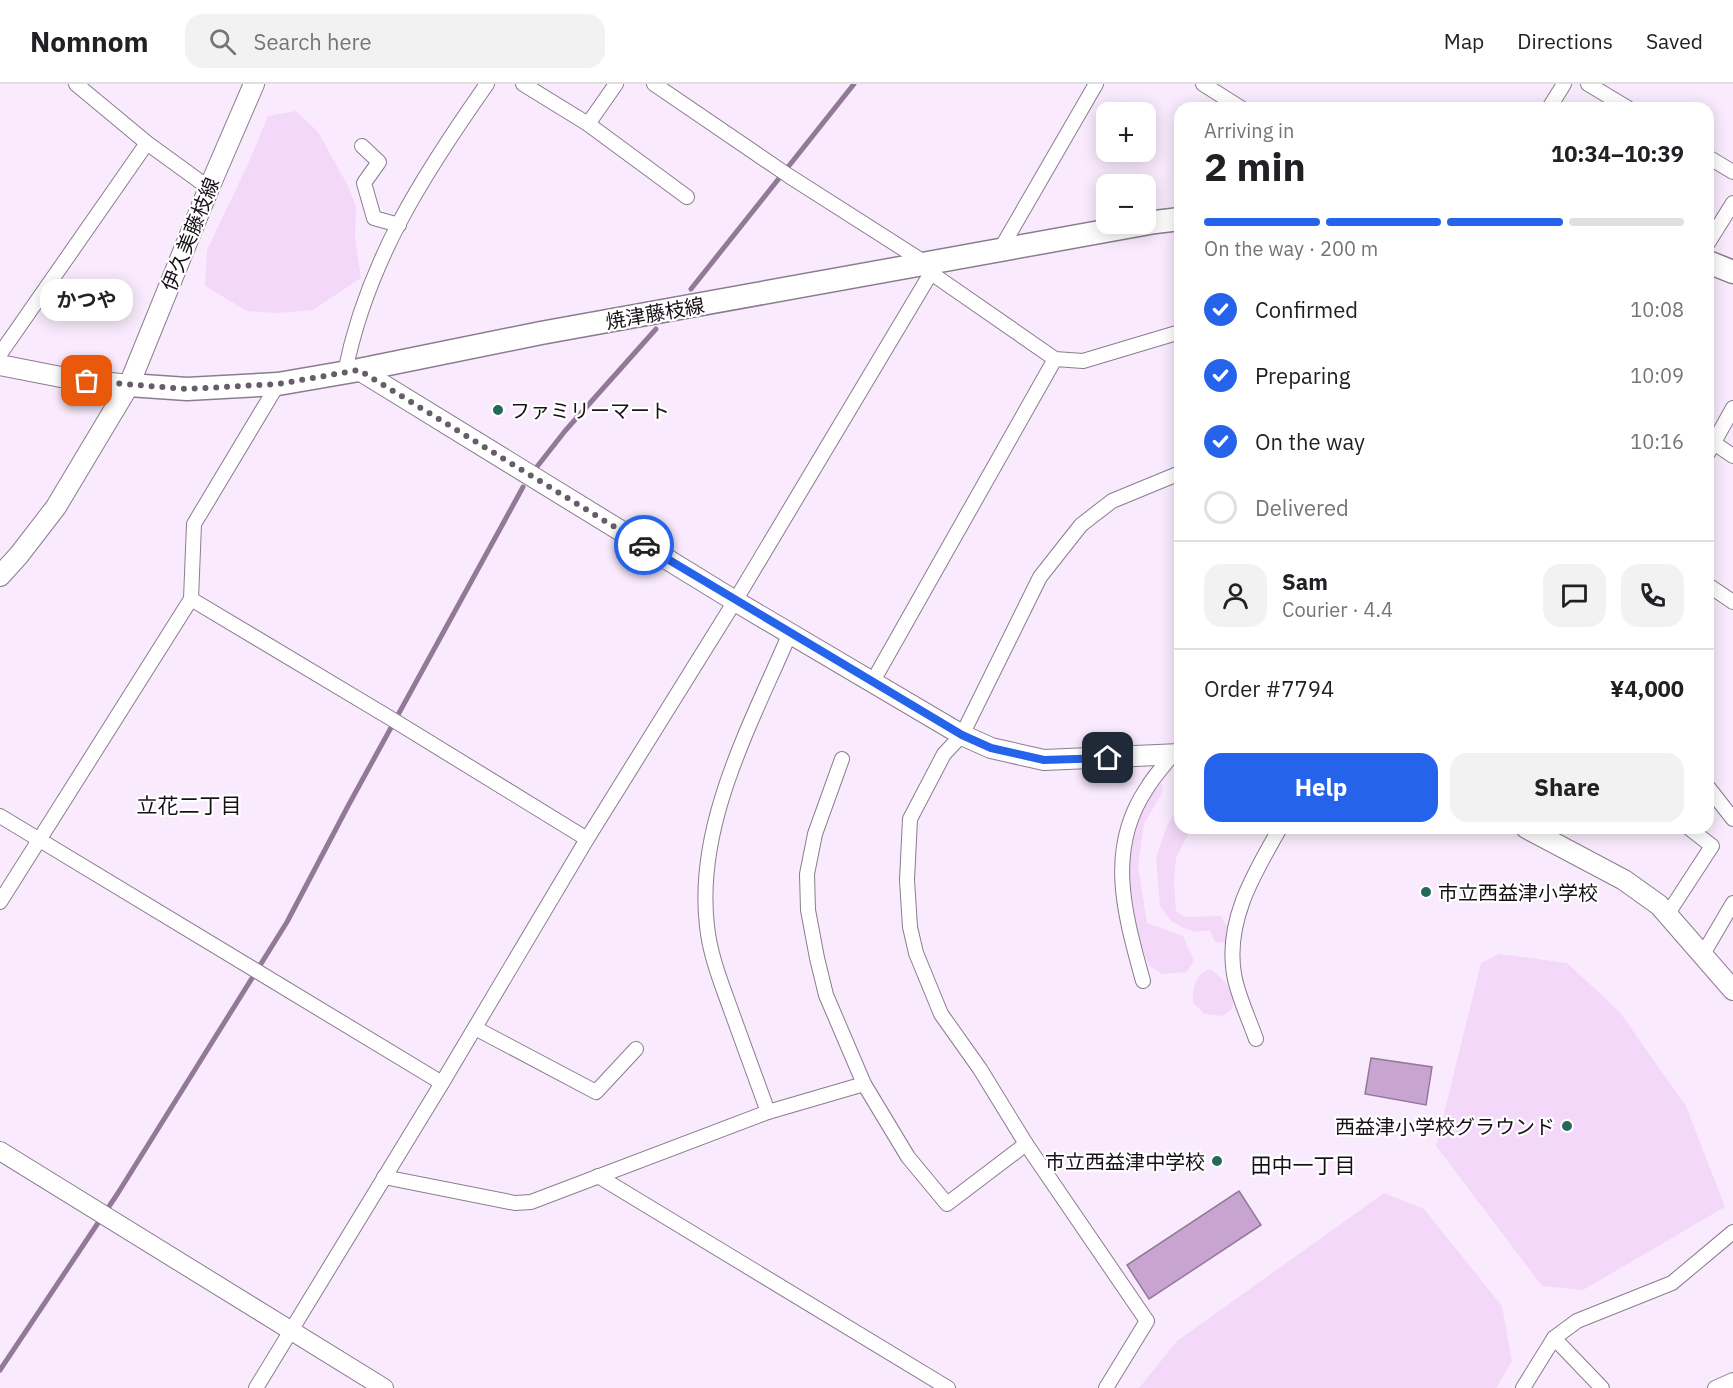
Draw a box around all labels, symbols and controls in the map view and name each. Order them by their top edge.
search box [185,14,605,68]
text: Nomnom [30,23,149,60]
icon: search [206,25,239,58]
text: Search here [254,27,372,56]
text: Map [1444,27,1484,55]
text: Directions [1517,27,1613,55]
text: Saved [1646,27,1703,55]
map controls [1096,102,1156,234]
button: + [1096,102,1156,162]
text: Arriving in [1204,117,1294,144]
text: 10:34–10:39 [1551,139,1684,168]
text: 2 min [1204,141,1306,192]
street label: 伊久美藤枝線 [155,173,225,295]
button: − [1096,174,1156,234]
text: On the way · 200 m [1204,235,1378,262]
callout: かつや [40,279,134,321]
text: かつや [57,286,117,313]
street label: 焼津藤枝線 [603,291,707,335]
icon: check [1204,293,1237,326]
text: Confirmed [1255,295,1358,324]
text: 10:08 [1630,296,1684,323]
pin [61,355,112,406]
icon: check [1204,359,1237,392]
text: Preparing [1255,361,1350,390]
text: 10:09 [1630,362,1684,389]
icon: bag [70,364,103,397]
place label: ファミリーマート [510,397,670,424]
marker: ファミリーマート [491,403,505,417]
icon: check [1204,425,1237,458]
text: On the way [1255,427,1365,456]
text: 10:16 [1630,428,1684,455]
text: Delivered [1255,493,1349,522]
courier [614,515,674,575]
icon: car [628,529,661,562]
button: person [1204,564,1267,627]
button: chat [1543,564,1606,627]
button: phone [1621,564,1684,627]
text: Sam [1282,567,1328,596]
text: Courier · 4.4 [1282,596,1393,623]
text: Order #7794 [1204,674,1334,703]
text: ¥4,000 [1610,674,1684,703]
pin [1082,732,1133,783]
icon: home [1091,741,1124,774]
button: Help [1204,753,1438,822]
button: Share [1450,753,1684,822]
district label: 立花二丁目 [137,791,242,819]
place label: 市立西益津小学校 [1438,879,1598,906]
marker: 市立西益津小学校 [1419,885,1433,899]
place label: 西益津小学校グラウンド [1335,1113,1555,1140]
marker: 西益津小学校グラウンド [1560,1119,1574,1133]
place label: 市立西益津中学校 [1045,1148,1205,1175]
district label: 田中一丁目 [1251,1151,1356,1179]
marker: 市立西益津中学校 [1210,1154,1224,1168]

